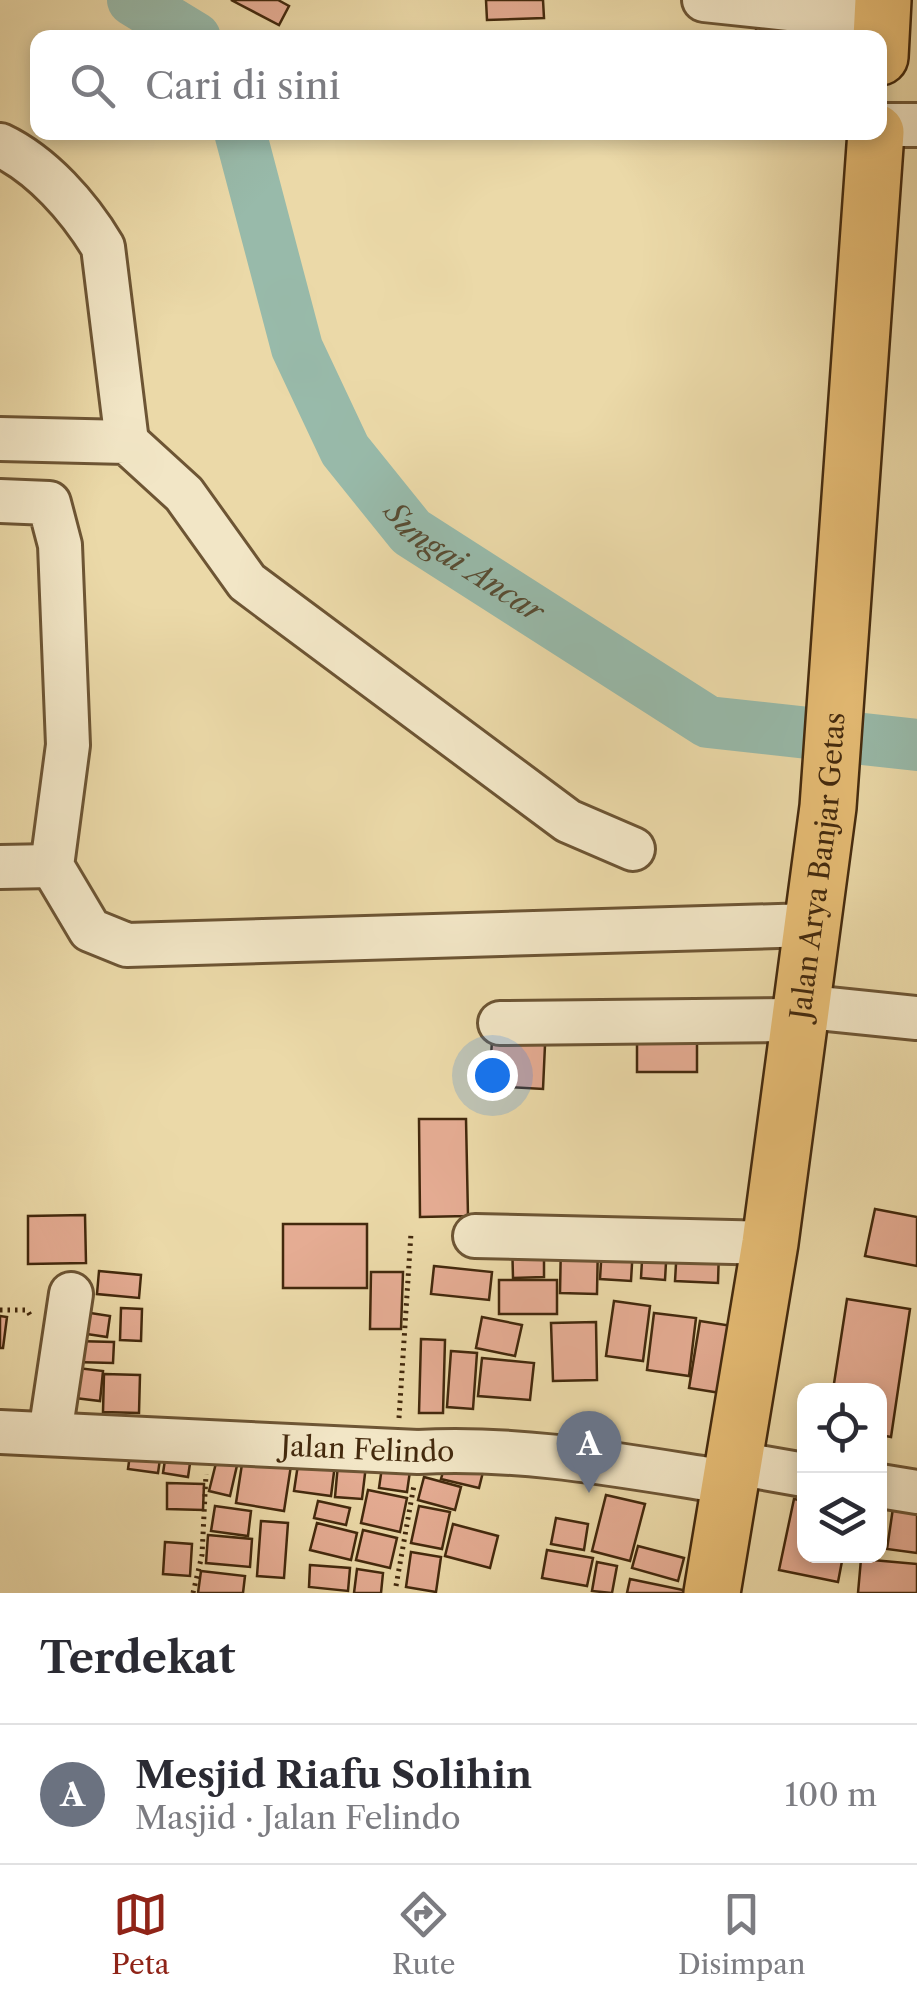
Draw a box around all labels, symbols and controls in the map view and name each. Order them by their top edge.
search box [30,30,887,140]
icon: search [65,58,120,113]
text: Cari di sini [145,62,340,109]
water label: Sungai Ancar [375,493,553,631]
street label: Jalan Arya Banjar Getas [782,711,852,1025]
your location [467,1050,518,1101]
map controls [797,1383,887,1563]
button: locate [797,1383,887,1473]
pin: A [556,1410,622,1493]
street label: Jalan Felindo [276,1428,455,1469]
button: layers [797,1473,887,1563]
text: Terdekat [40,1632,235,1684]
text: Mesjid Riafu Solihin [135,1751,532,1798]
text: A [60,1775,85,1814]
text: 100 m [785,1775,877,1814]
text: Masjid · Jalan Felindo [135,1798,461,1837]
tab: Peta [111,1887,169,1981]
tab: Rute [392,1887,455,1981]
tab: Disimpan [678,1887,806,1981]

